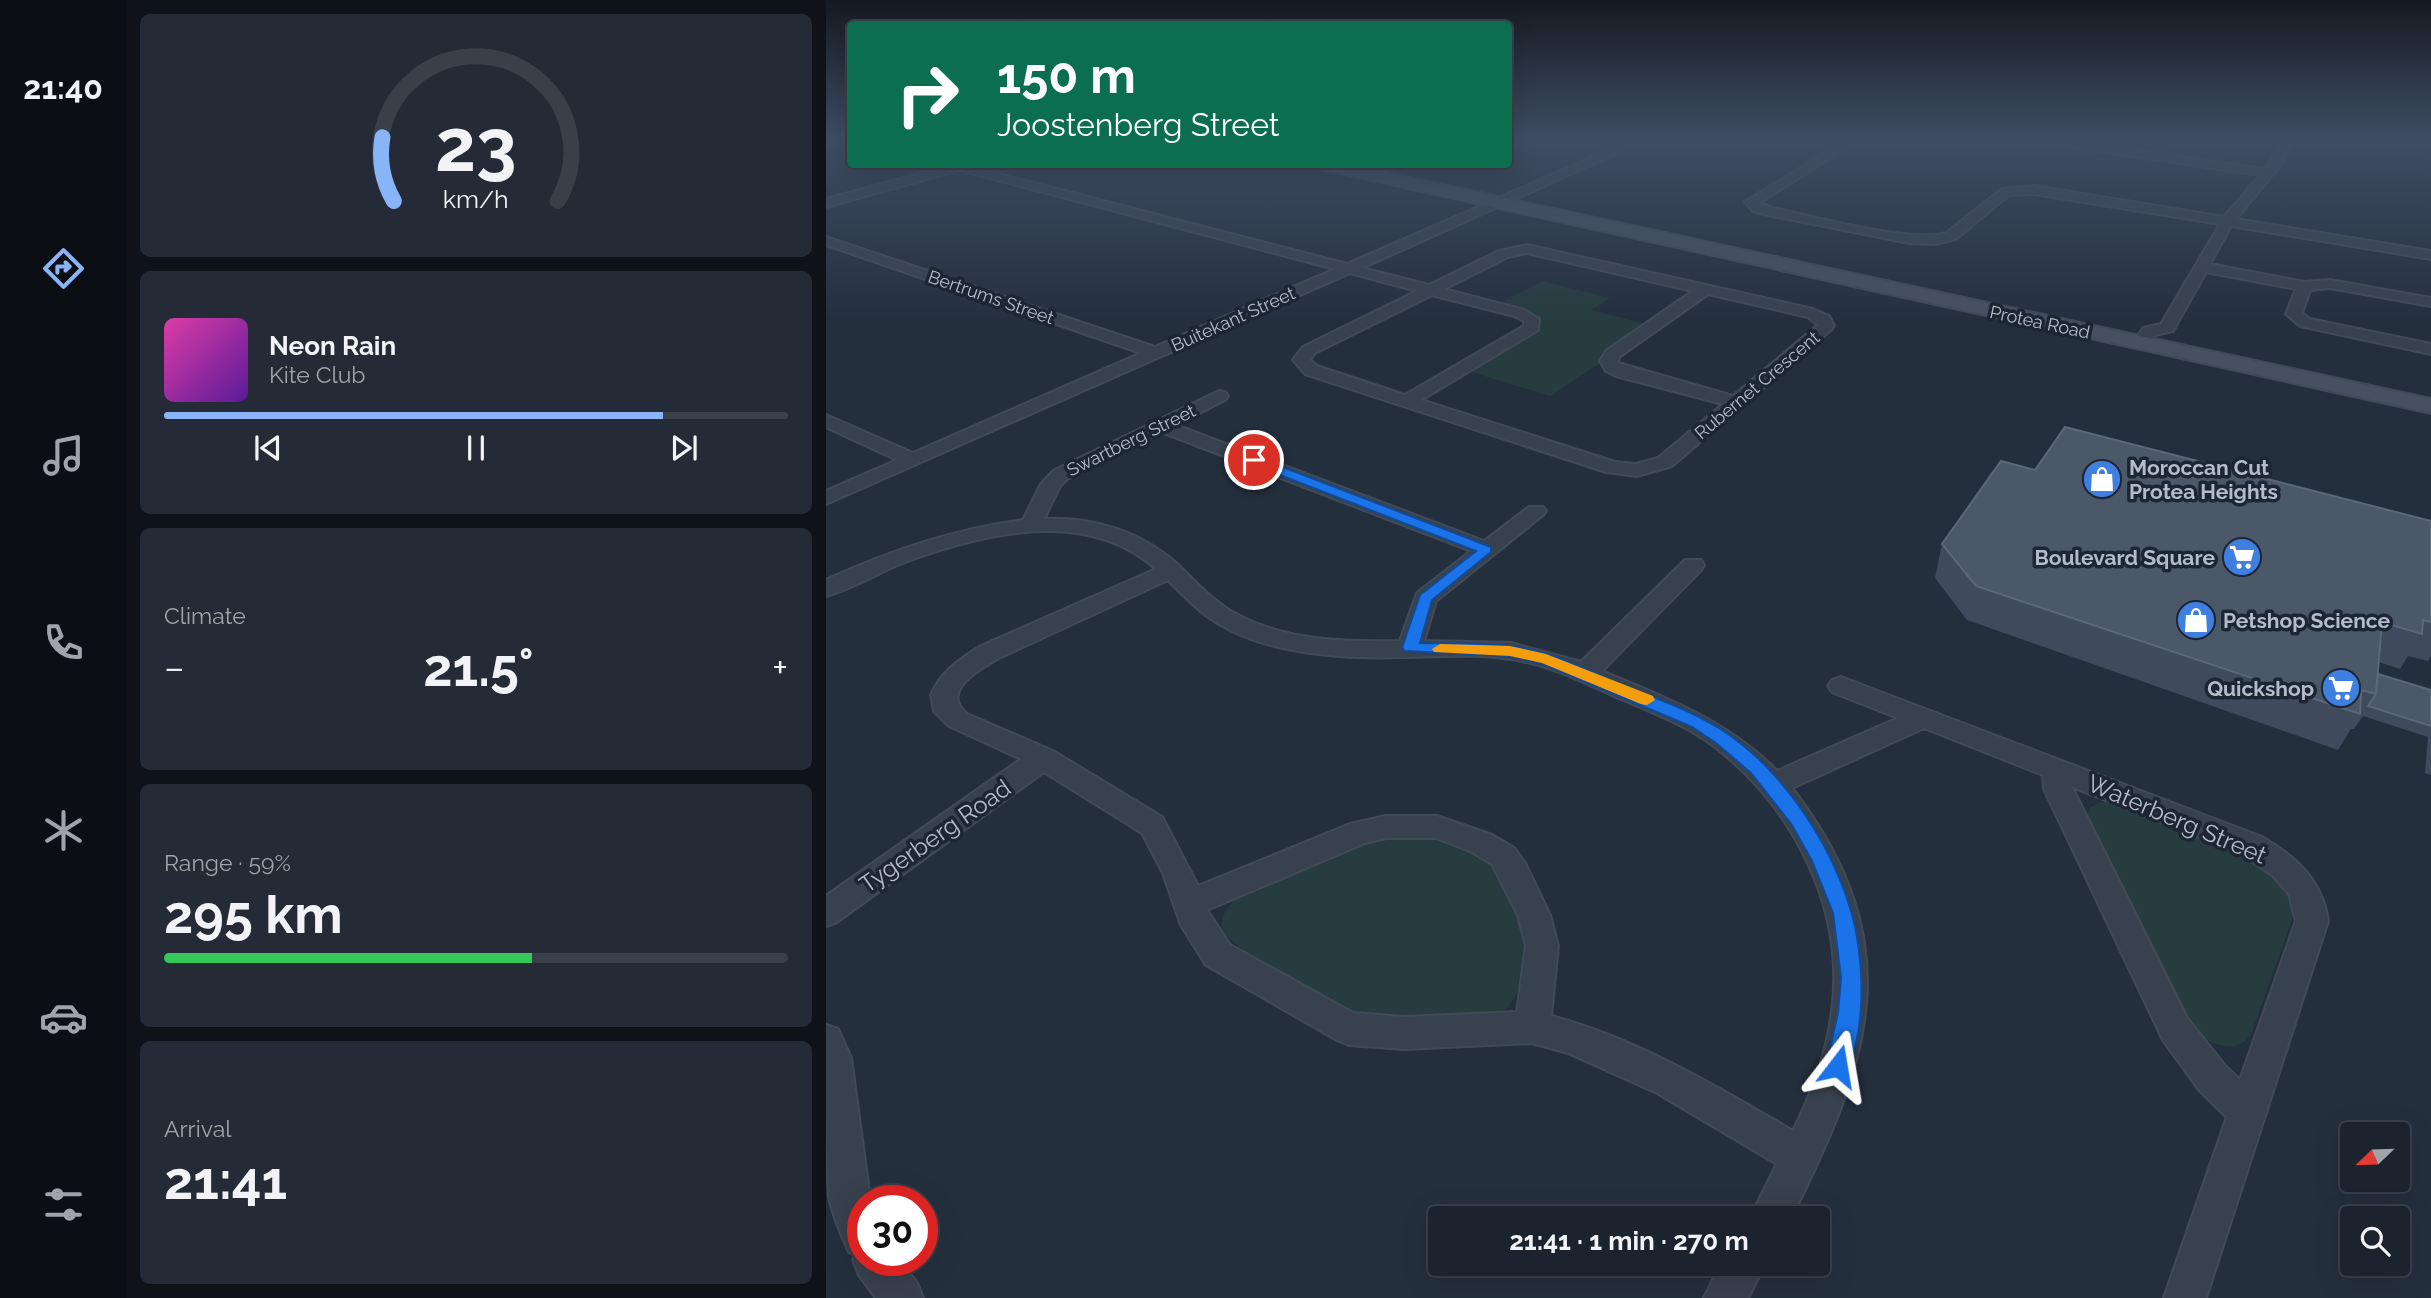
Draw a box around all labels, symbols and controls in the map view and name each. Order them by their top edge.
text: 150 m [997,47,1136,104]
icon: right [882,49,973,140]
text: 21:40 [23,69,103,106]
text: 23 [435,104,517,189]
text: Joostenberg Street [997,106,1280,143]
text: km/h [443,184,509,214]
icon: directions [39,244,88,293]
street label: Bertrums Street [925,266,1057,328]
street label: Buitekant Street [1168,282,1298,356]
street label: Protea Road [1988,301,2092,343]
street label: Rubernet Crescent [1690,327,1824,443]
text: Neon Rain [269,331,396,361]
text: Kite Club [269,361,366,388]
street label: Swartberg Street [1063,400,1199,480]
icon: previous [249,429,287,467]
icon: pause [457,429,495,467]
icon: next [665,429,703,467]
pin [1224,430,1284,490]
icon: music [39,431,88,480]
icon: arrive [1235,441,1273,479]
place label: Moroccan Cut Protea Heights [2129,455,2278,504]
shop icon: Moroccan Cut Protea Heights [2081,458,2123,500]
supermarket icon: Boulevard Square [2221,536,2263,578]
place label: Boulevard Square [2034,545,2215,570]
shop icon: Petshop Science [2175,599,2217,641]
text: Climate [164,602,246,629]
place label: Petshop Science [2223,608,2391,633]
icon: phone [39,618,88,667]
text: 21.5° [423,637,534,698]
text: − [164,645,184,690]
text: + [772,645,788,690]
supermarket icon: Quickshop [2320,667,2362,709]
place label: Quickshop [2207,676,2314,701]
street label: Waterberg Street [2083,768,2271,870]
street label: Tygerberg Road [854,773,1016,899]
icon: climate [39,806,88,855]
text: Range · 59% [164,849,291,876]
text: 295 km [164,884,343,945]
icon: car [39,993,88,1042]
position arrow [1801,1029,1875,1103]
text: Arrival [164,1115,231,1142]
north arrow [2340,1122,2410,1192]
map controls [2340,1122,2410,1276]
text: 21:41 [164,1150,287,1211]
icon: filters [39,1180,88,1229]
speed limit sign: 30 [847,1185,938,1276]
button: search [2340,1206,2410,1276]
text: 21:41 · 1 min · 270 m [1509,1226,1749,1256]

